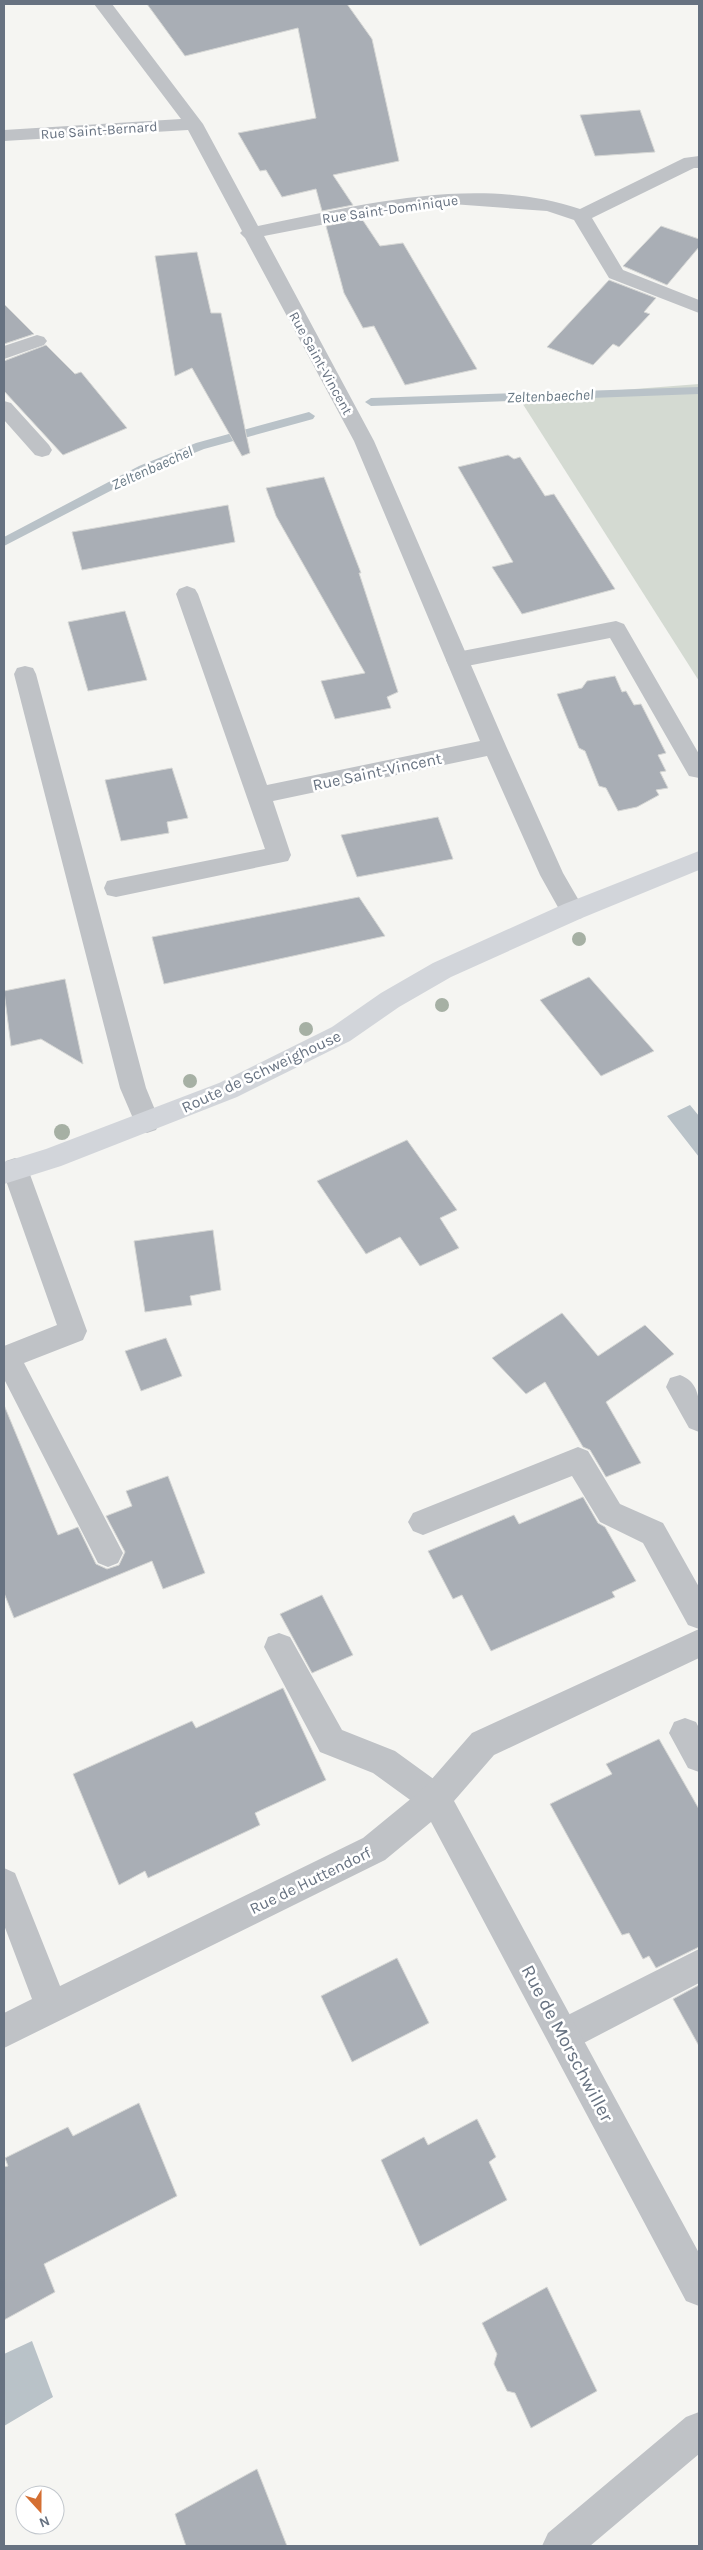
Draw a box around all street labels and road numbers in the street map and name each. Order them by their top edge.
street label: Rue Saint-Bernard [40,118,158,143]
street label: Rue Saint-Dominique [321,192,459,227]
street label: Rue Saint-Vincent [285,309,356,418]
street label: Rue Saint-Vincent [311,749,443,794]
street label: Route de Schweighouse [178,1026,344,1117]
street label: Rue de Huttendorf [246,1843,375,1918]
street label: Rue de Morschwiller [517,1961,618,2126]

